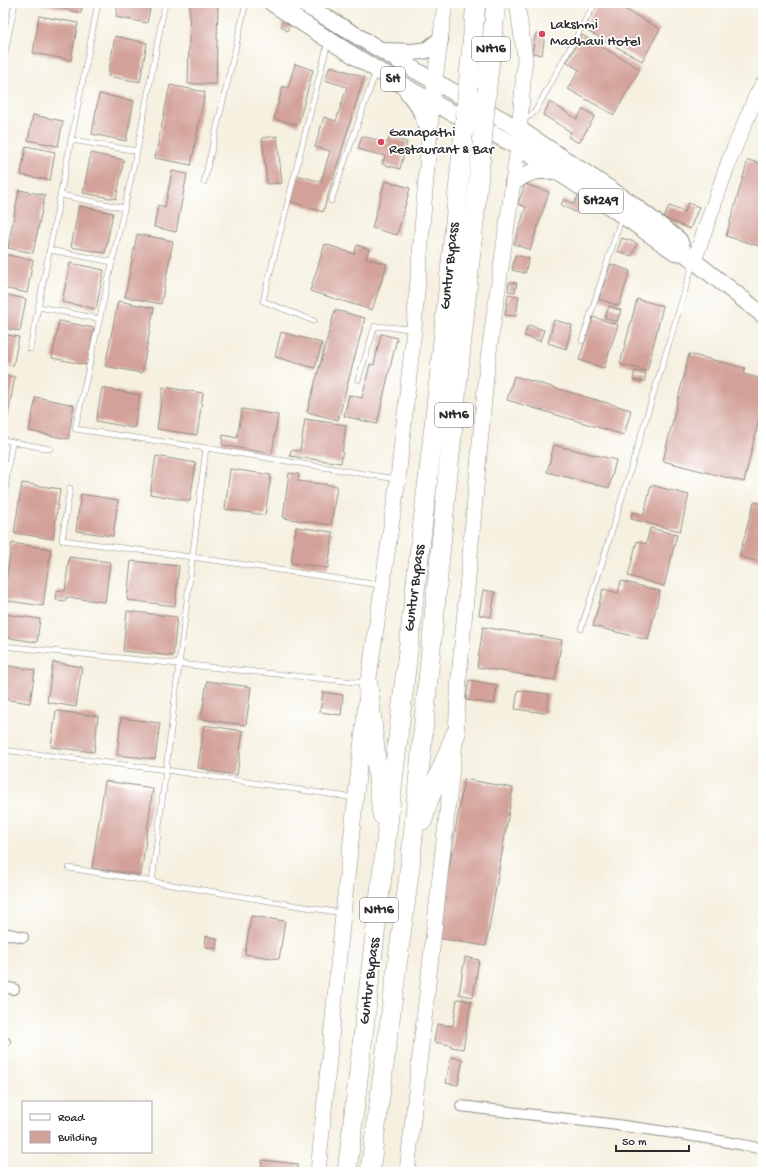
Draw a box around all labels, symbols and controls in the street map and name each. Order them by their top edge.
place label: Lakshmi Madhavi Hotel [550,16,641,51]
marker: Lakshmi Madhavi Hotel [537,29,547,39]
road number: NH16 [472,37,510,61]
road number: SH [381,67,405,91]
place label: Ganapathi Restaurant & Bar [389,124,496,159]
marker: Ganapathi Restaurant & Bar [376,137,386,147]
road number: SH249 [579,189,623,213]
street label: Guntur Bypass [436,221,464,310]
road number: NH16 [435,403,473,427]
street label: Guntur Bypass [401,543,429,633]
road number: NH16 [360,898,398,922]
street label: Guntur Bypass [356,936,384,1026]
legend [22,1101,152,1153]
text: Road [58,1112,85,1126]
scale bar [616,1127,689,1153]
text: Building [57,1132,97,1146]
text: 50 m [622,1136,647,1150]

